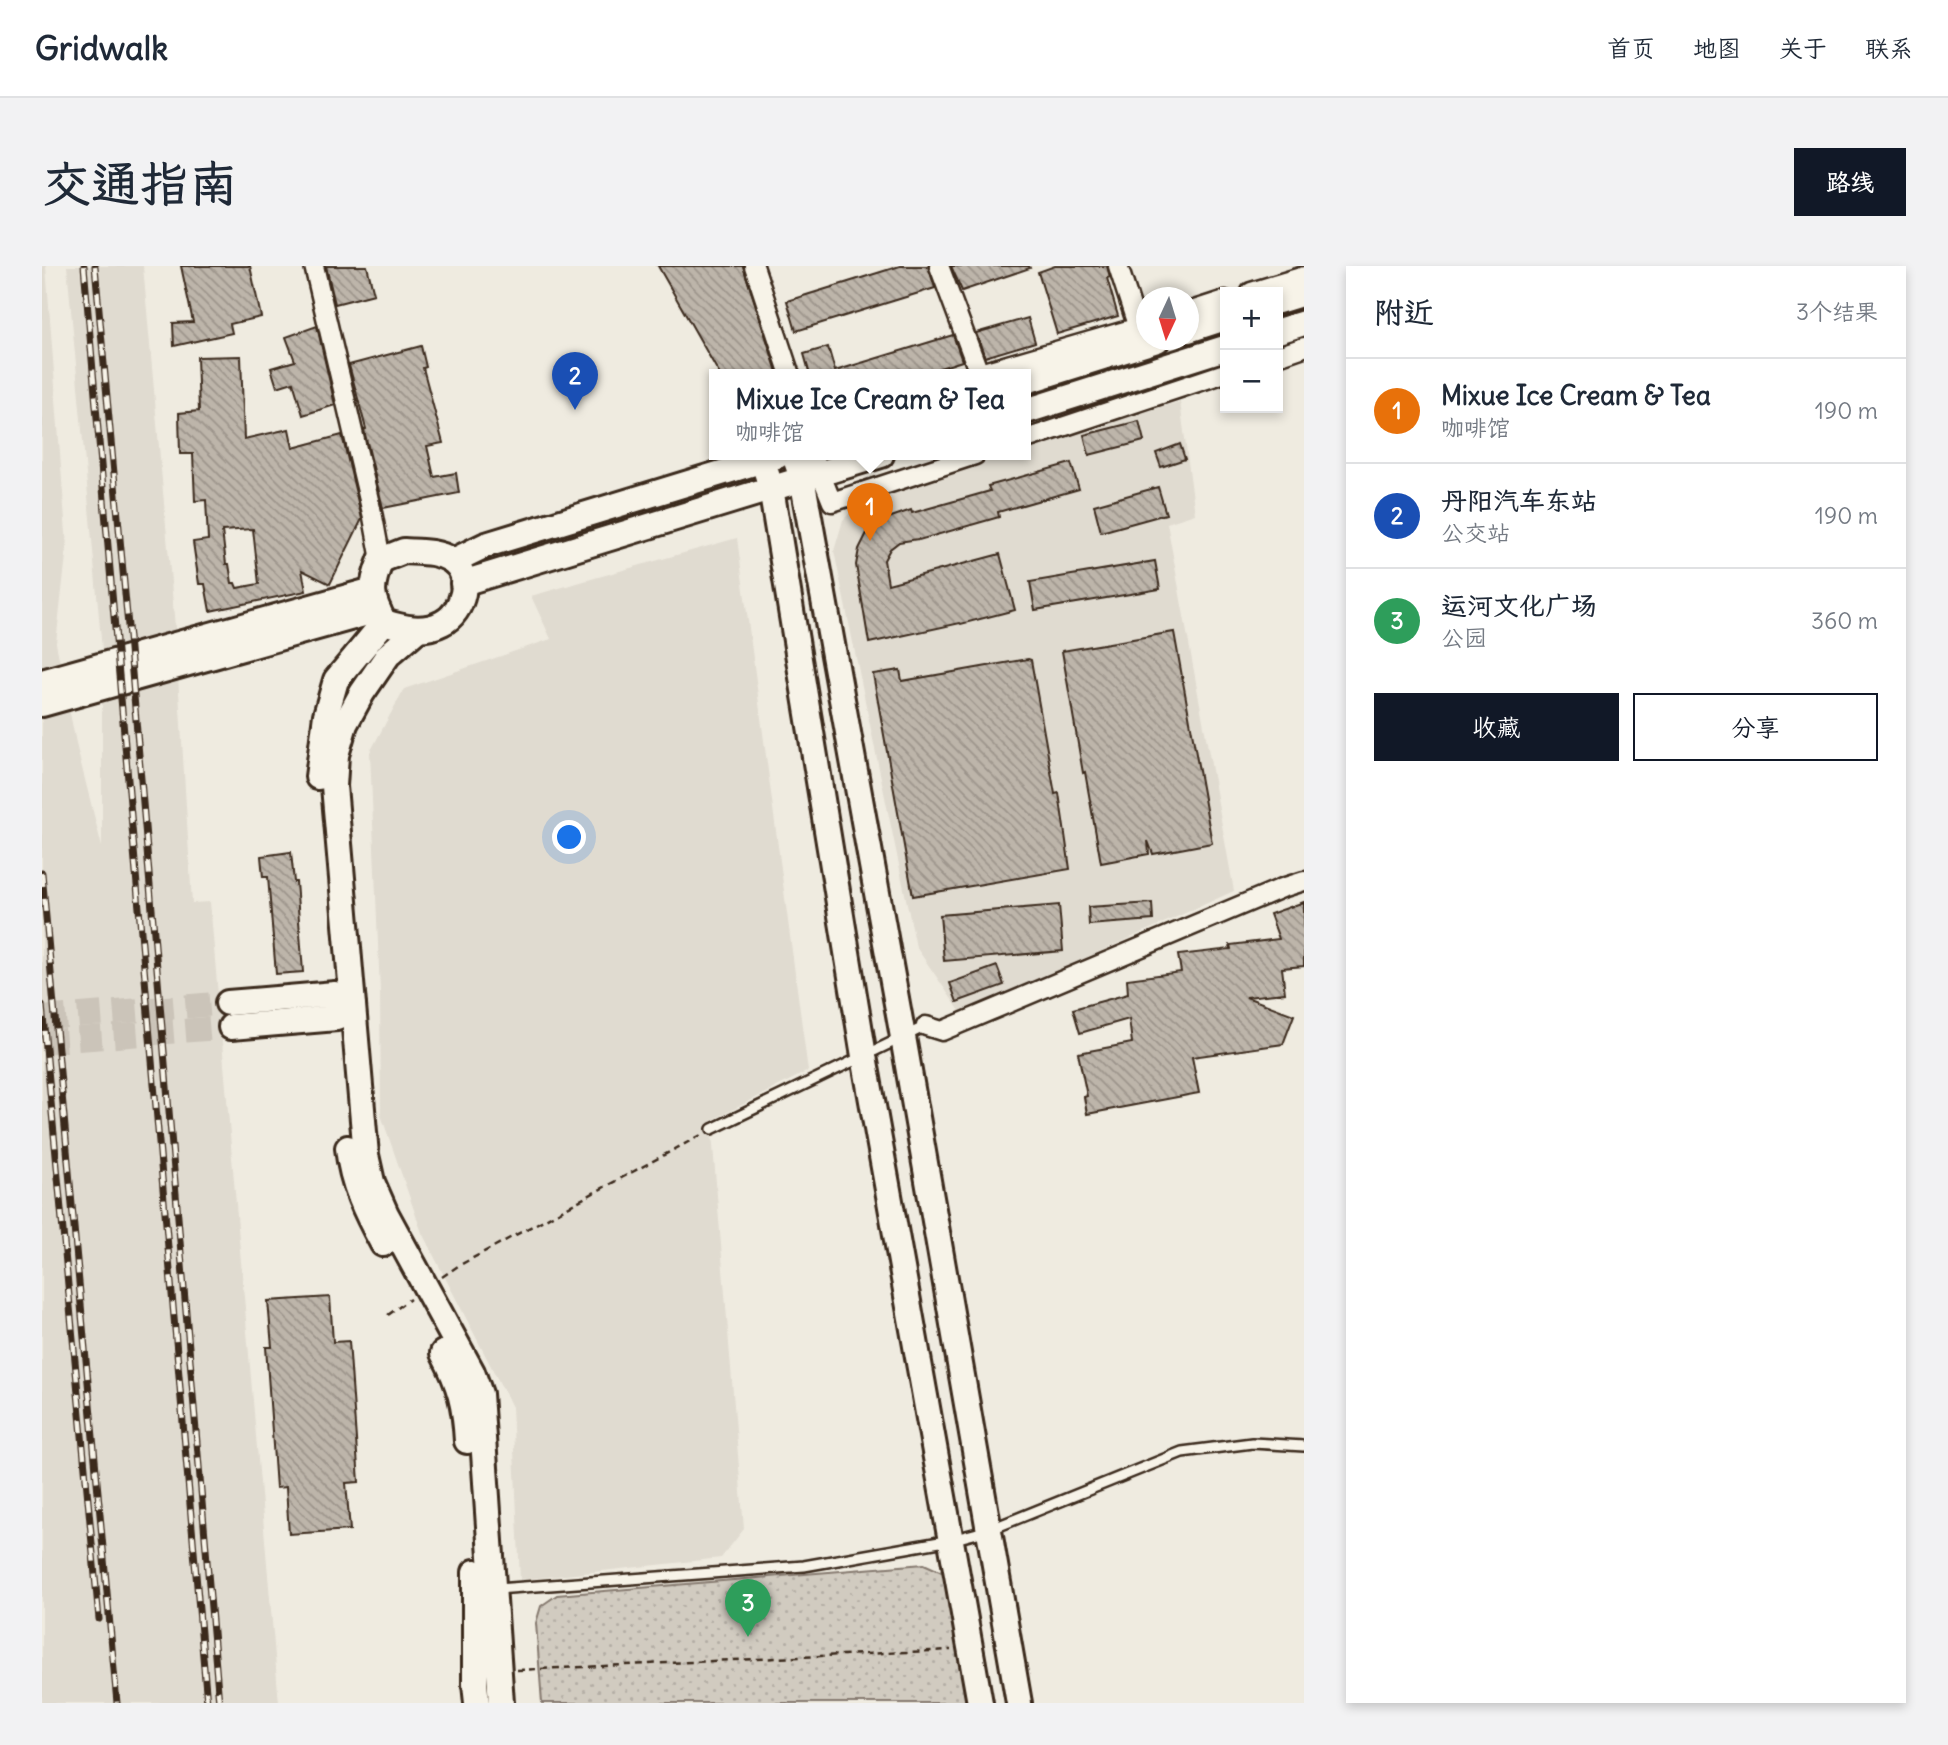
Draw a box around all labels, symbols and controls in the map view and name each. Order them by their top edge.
text: Gridwalk [35,27,168,69]
text: 首页 [1607,33,1655,63]
text: 地图 [1693,33,1741,63]
text: 关于 [1779,33,1827,63]
text: 联系 [1865,33,1913,63]
button: 路线 [1794,148,1906,216]
text: 交通指南 [42,153,238,214]
north arrow [1136,287,1199,350]
map controls [1220,287,1283,413]
button: + [1220,287,1283,350]
text: 附近 [1374,293,1434,331]
text: 3个结果 [1796,297,1878,326]
button: − [1220,350,1283,413]
pin: 2 [552,352,598,410]
popup [709,369,1031,460]
text: Mixue Ice Cream & Tea [1441,379,1711,412]
text: Mixue Ice Cream & Tea [735,383,1005,416]
text: 1 [1392,396,1402,425]
text: 190 m [1815,396,1878,425]
text: 咖啡馆 [1441,413,1510,442]
text: 咖啡馆 [735,417,804,446]
pin: 1 [847,483,893,541]
text: 丹阳汽车东站 [1441,484,1597,517]
text: 2 [1391,501,1403,530]
text: 190 m [1815,501,1878,530]
text: 公交站 [1441,518,1510,547]
text: 运河文化广场 [1441,589,1597,622]
text: 3 [1390,606,1404,635]
text: 360 m [1811,606,1878,635]
text: 公园 [1441,623,1487,652]
button: 收藏 [1374,693,1619,761]
button: 分享 [1633,693,1878,761]
your location [552,820,586,854]
pin: 3 [725,1579,771,1637]

